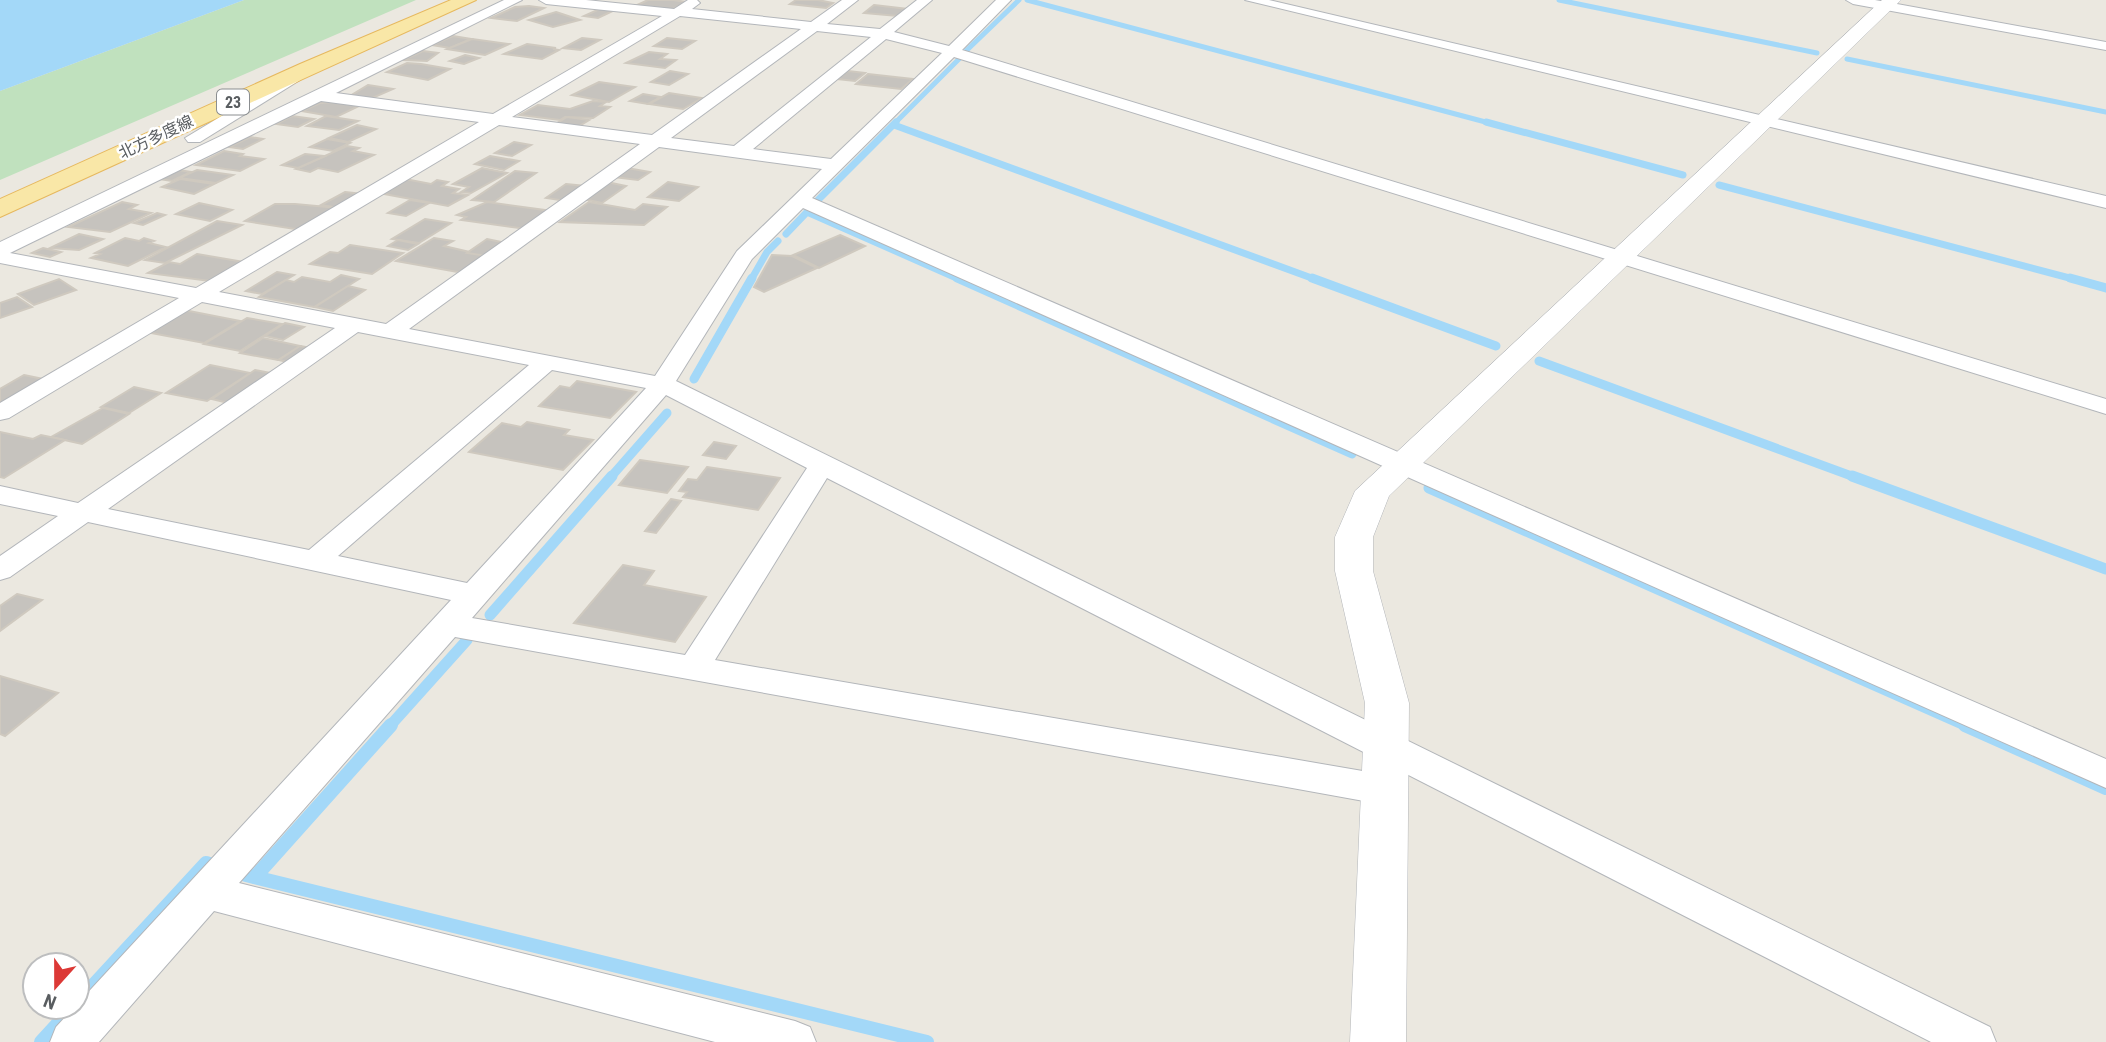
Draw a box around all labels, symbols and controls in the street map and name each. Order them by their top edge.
road number: 23 [217,90,249,114]
street label: 北方多度線 [116,111,196,163]
north arrow [21,951,91,1021]
text: N [41,989,60,1014]

